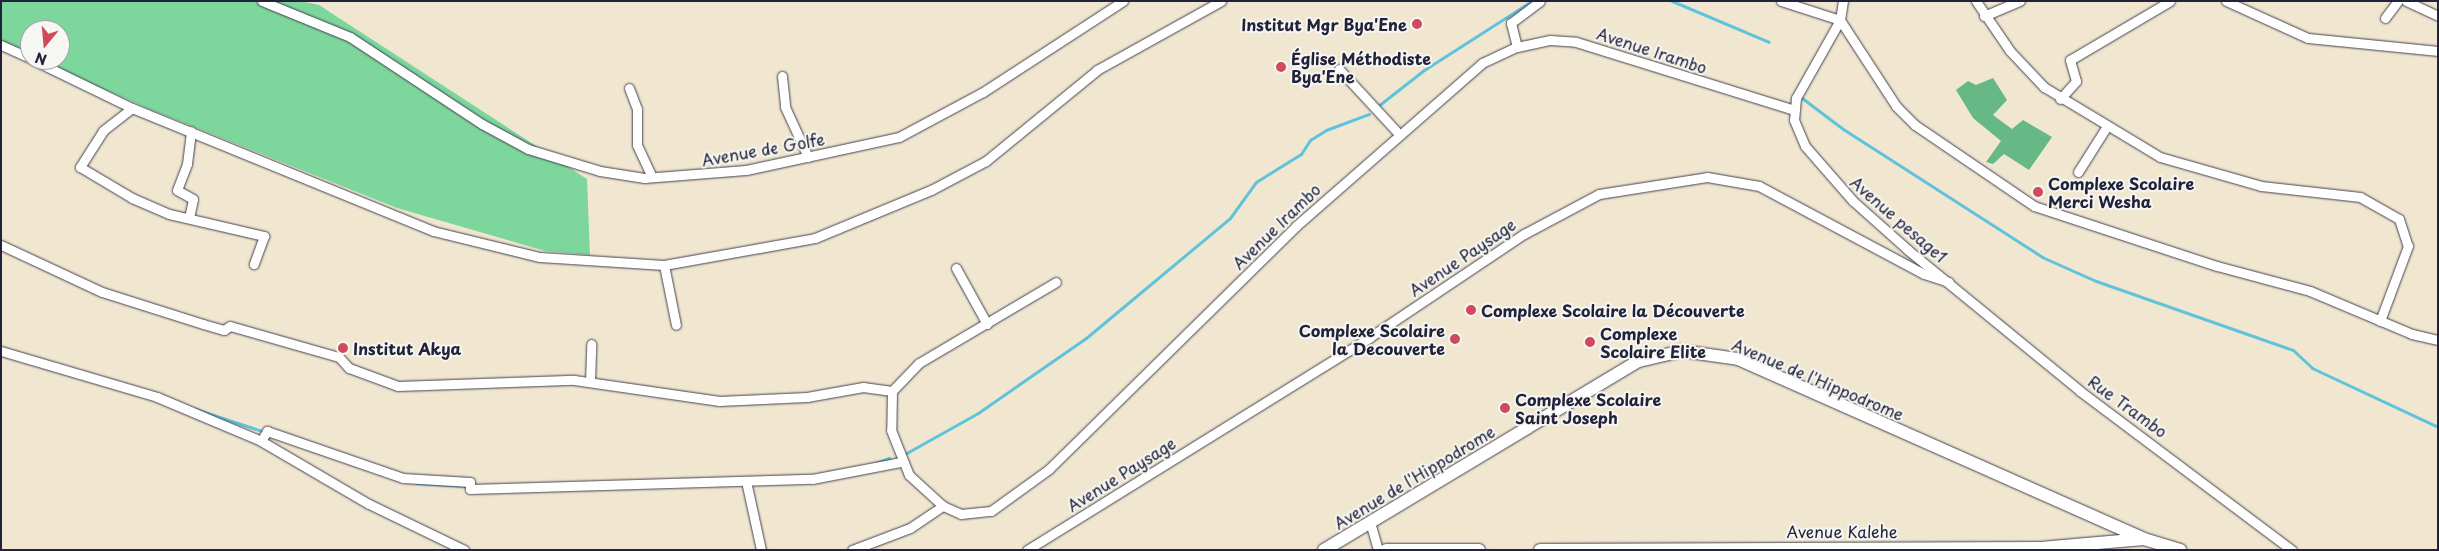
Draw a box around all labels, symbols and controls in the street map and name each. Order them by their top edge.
place label: Institut Mgr Bya'Ene [1240,14,1407,34]
marker: Institut Mgr Bya'Ene [1411,18,1423,30]
north arrow [20,20,70,70]
street label: Avenue Irambo [1595,23,1709,77]
text: N [32,47,49,71]
place label: Église Méthodiste Bya'Ene [1291,48,1431,86]
marker: Église Méthodiste Bya'Ene [1275,61,1287,73]
street label: Avenue de Golfe [700,129,826,169]
street label: Avenue pesage1 [1847,172,1951,266]
place label: Complexe Scolaire Merci Wesha [2048,173,2196,211]
street label: Avenue Irambo [1228,179,1324,273]
marker: Complexe Scolaire Merci Wesha [2032,186,2044,198]
street label: Avenue Paysage [1405,214,1519,300]
place label: Complexe Scolaire la Découverte [1481,300,1747,320]
marker: Complexe Scolaire la Découverte [1465,304,1477,316]
place label: Complexe Scolaire la Decouverte [1297,320,1445,358]
place label: Complexe Scolaire Elite [1600,323,1707,361]
marker: Complexe Scolaire la Decouverte [1449,333,1461,345]
street label: Avenue de l'Hippodrome [1729,334,1907,424]
marker: Complexe Scolaire Elite [1584,336,1596,348]
place label: Institut Akya [353,338,462,358]
marker: Institut Akya [337,342,349,354]
street label: Rue Trambo [2085,371,2171,441]
place label: Complexe Scolaire Saint Joseph [1515,389,1663,427]
marker: Complexe Scolaire Saint Joseph [1499,402,1511,414]
street label: Avenue de l'Hippodrome [1330,421,1498,533]
street label: Avenue Paysage [1063,433,1179,515]
street label: Avenue Kalehe [1787,521,1897,541]

